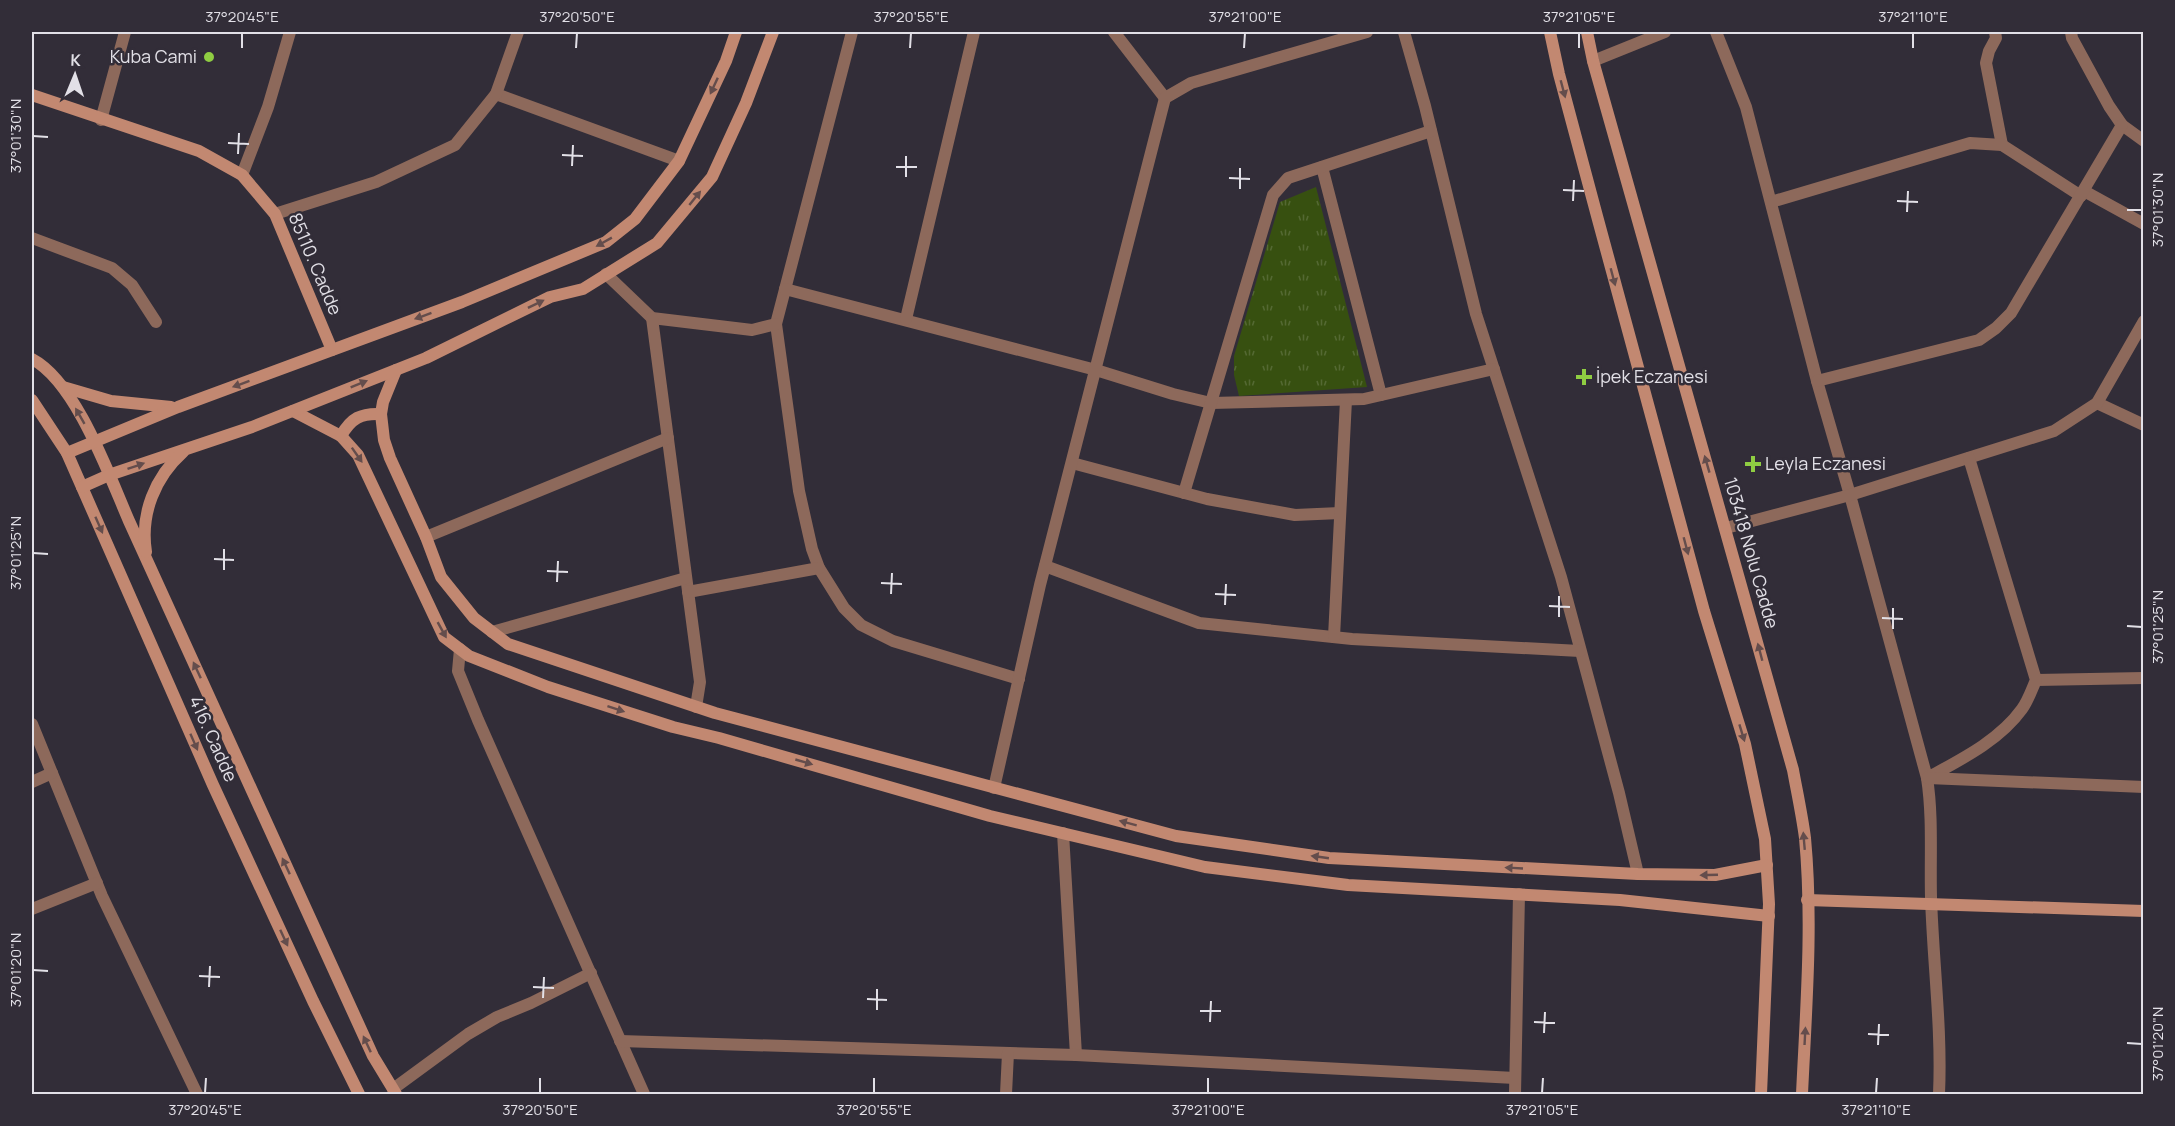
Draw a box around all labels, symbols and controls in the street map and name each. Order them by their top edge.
text: 37°20'45"E [205,6,279,27]
text: 37°20'50"E [539,6,615,27]
text: 37°20'55"E [873,6,949,27]
text: 37°21'00"E [1209,6,1281,27]
text: 37°21'05"E [1543,6,1615,27]
text: 37°21'10"E [1878,6,1948,27]
place label: Kuba Cami [110,44,197,68]
north arrow [45,45,105,105]
text: K [70,49,82,71]
marker: Kuba Cami [202,50,216,64]
one-way arrow [710,77,719,94]
one-way arrow [1559,80,1568,98]
text: 37°01'30"N [5,99,26,173]
text: 37°01'30"N [2147,173,2168,247]
one-way arrow [689,191,701,206]
street label: 85110. Cadde [284,209,348,318]
one-way arrow [595,237,612,247]
one-way arrow [1609,268,1618,286]
one-way arrow [528,299,545,309]
one-way arrow [414,311,432,321]
place label: İpek Eczanesi [1596,364,1708,388]
marker: İpek Eczanesi [1577,370,1591,384]
one-way arrow [350,379,368,389]
one-way arrow [232,380,250,389]
one-way arrow [75,408,85,425]
one-way arrow [351,446,363,462]
place label: Leyla Eczanesi [1765,451,1886,475]
one-way arrow [1702,455,1712,473]
marker: Leyla Eczanesi [1746,457,1760,471]
one-way arrow [127,460,145,470]
street label: 103418 Nolu Cadde [1719,475,1785,631]
text: 37°01'25"N [5,516,26,590]
one-way arrow [94,517,103,534]
one-way arrow [1682,537,1691,555]
text: 37°01'25"N [2147,590,2168,664]
one-way arrow [437,622,447,639]
one-way arrow [1755,643,1764,661]
one-way arrow [192,661,201,678]
street label: 416. Cadde [184,692,244,785]
one-way arrow [607,705,625,714]
one-way arrow [1738,724,1747,742]
one-way arrow [189,734,199,752]
one-way arrow [794,758,813,768]
one-way arrow [1119,818,1137,828]
one-way arrow [1799,832,1809,851]
one-way arrow [1310,852,1329,861]
one-way arrow [282,858,291,875]
one-way arrow [1505,863,1524,872]
one-way arrow [1700,870,1719,879]
one-way arrow [280,930,289,947]
text: 37°01'20"N [5,933,26,1007]
text: 37°01'20"N [2147,1007,2168,1081]
one-way arrow [1800,1027,1809,1046]
one-way arrow [363,1035,372,1052]
text: 37°20'45"E [168,1099,242,1120]
text: 37°20'50"E [502,1099,578,1120]
text: 37°20'55"E [836,1099,912,1120]
text: 37°21'00"E [1172,1099,1244,1120]
text: 37°21'05"E [1506,1099,1578,1120]
text: 37°21'10"E [1841,1099,1911,1120]

